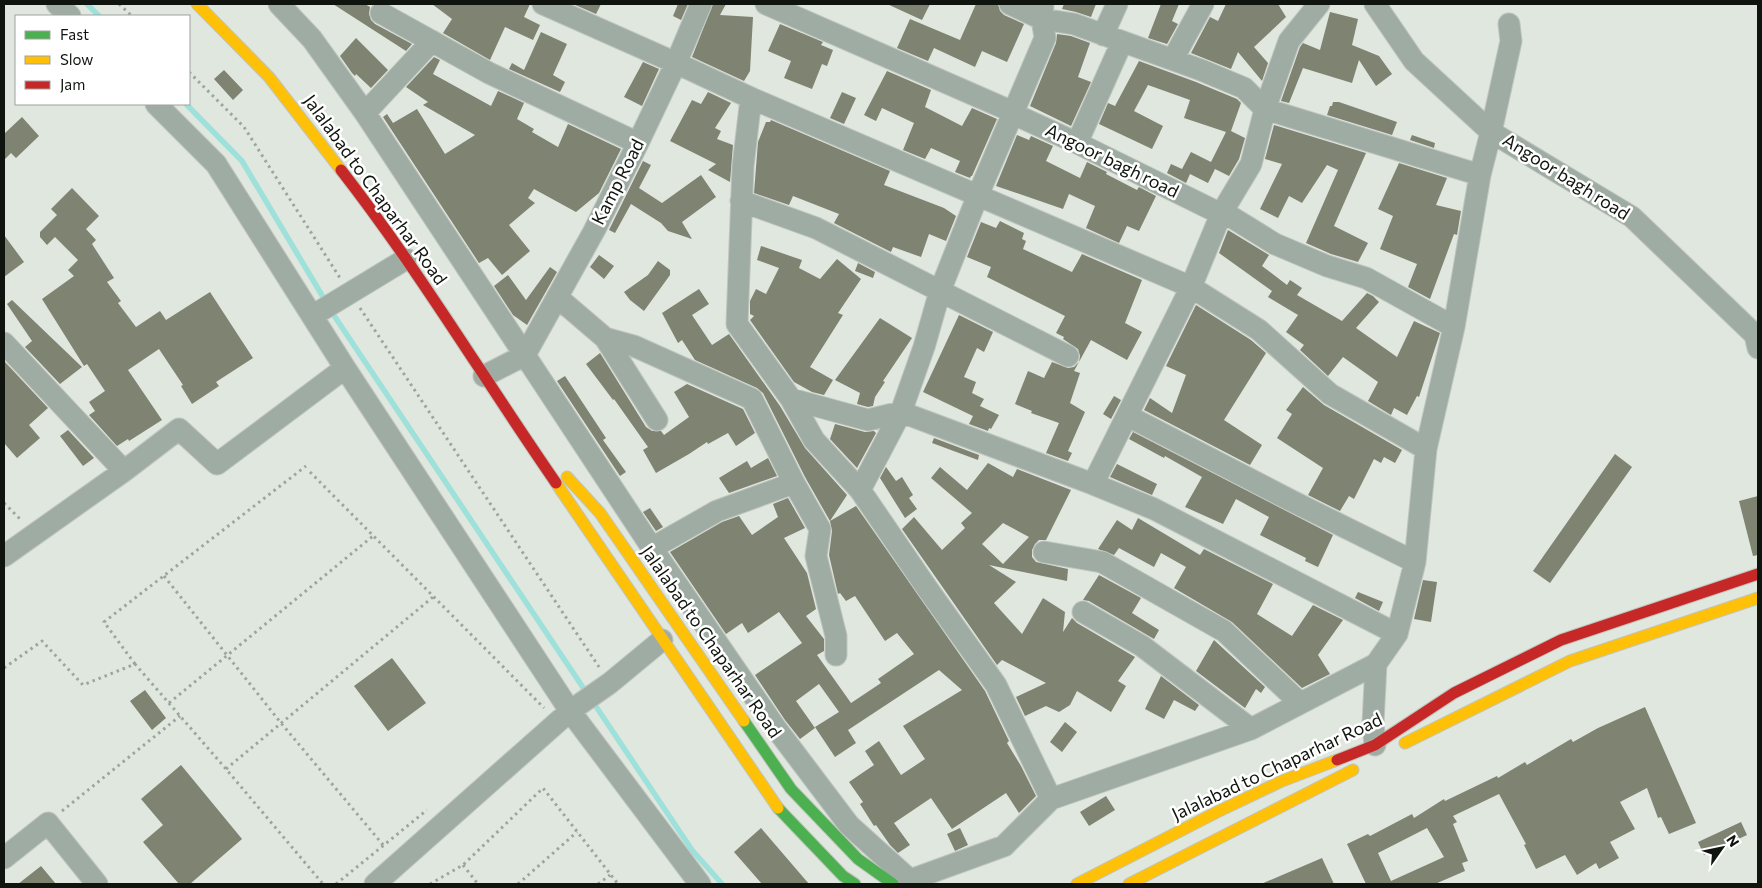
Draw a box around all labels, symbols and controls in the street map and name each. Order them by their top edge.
legend [15,15,190,105]
text: Fast [60,25,89,43]
text: Slow [60,50,93,68]
text: Jam [60,75,85,93]
street label: Jalalabad to Chaparhar Road [299,90,452,289]
street label: Angoor bagh road [1042,118,1183,202]
street label: Angoor bagh road [1499,128,1634,224]
street label: Kamp Road [586,135,648,228]
street label: Jalalabad to Chaparhar Road [637,541,787,742]
street label: Jalalabad to Chaparhar Road [1168,708,1385,825]
north arrow [1697,823,1747,873]
text: N [1723,832,1743,850]

